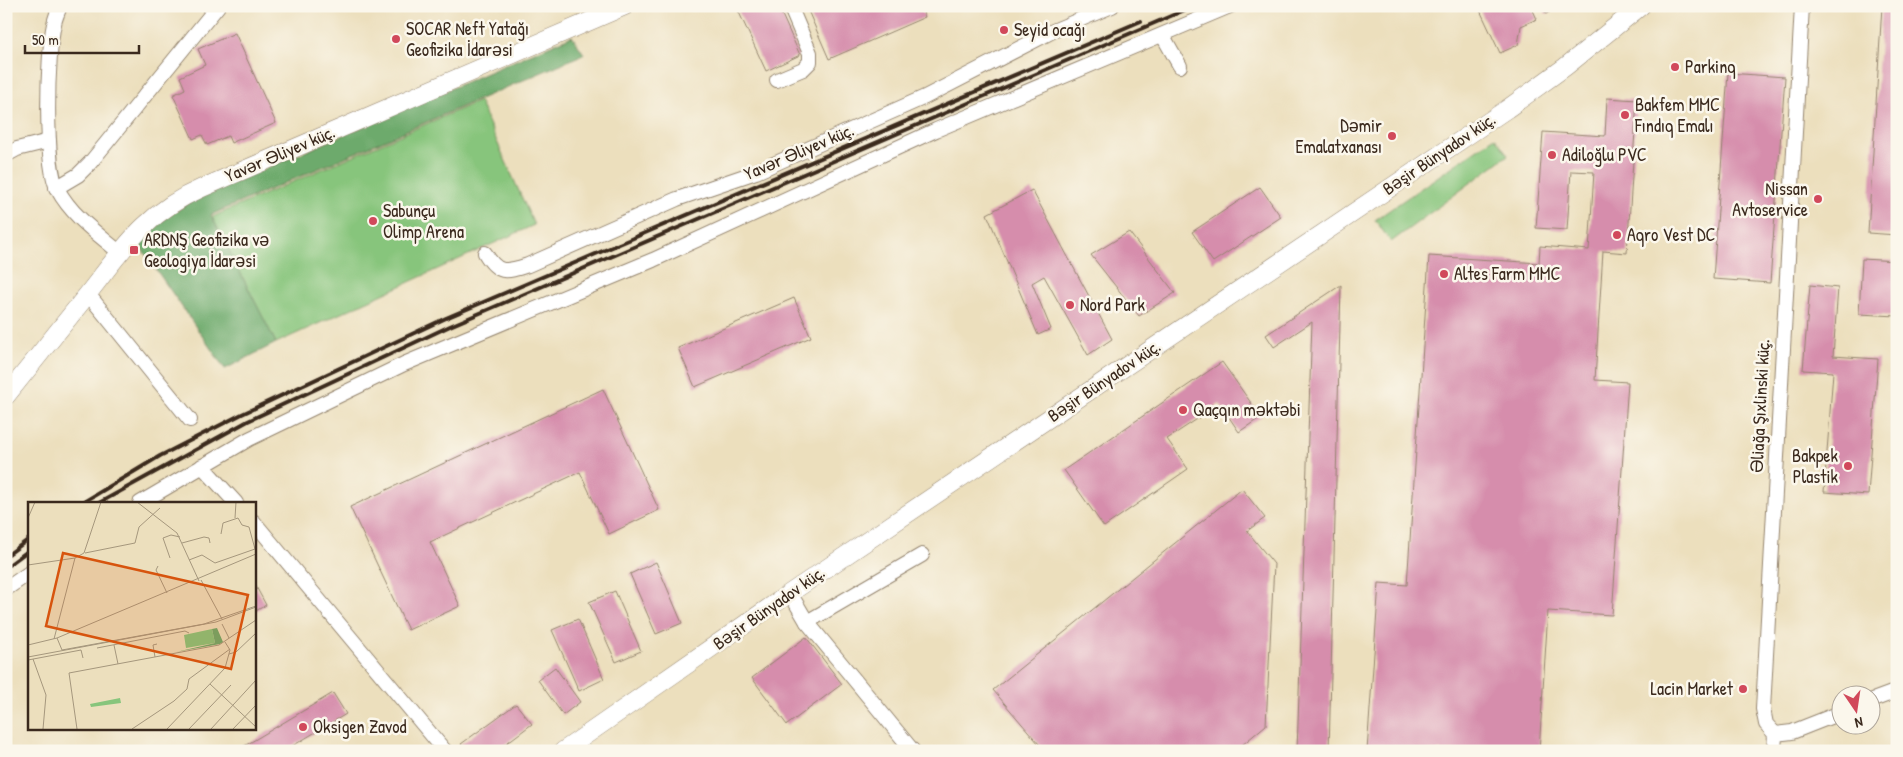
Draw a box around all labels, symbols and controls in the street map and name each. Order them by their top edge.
place label: SOCAR Neft Yatağı Geofizika İdarəsi [406,16,529,62]
place label: Seyid ocağı [1014,17,1086,42]
scale bar [25,22,139,54]
marker: Seyid ocağı [998,24,1010,36]
text: 50 m [32,29,59,50]
marker: SOCAR Neft Yatağı Geofizika İdarəsi [390,33,402,45]
place label: Parkinq [1685,54,1736,79]
marker: Parkinq [1669,61,1681,73]
place label: Bakfem MMC Fındıq Emalı [1634,92,1720,138]
street label: Bəşir Bünyadov küç. [1377,106,1500,201]
marker: Bakfem MMC Fındıq Emalı [1619,109,1631,121]
place label: Dəmir Emalatxanası [1295,113,1382,159]
street label: Yavər Əliyev küç. [740,117,858,186]
street label: Yavər Əliyev küç. [221,119,339,188]
marker: Dəmir Emalatxanası [1386,130,1398,142]
place label: Adiloğlu PVC [1562,142,1647,167]
marker: Adiloğlu PVC [1546,149,1558,161]
place label: Nissan Avtoservice [1732,176,1808,222]
marker: Nissan Avtoservice [1812,193,1824,205]
place label: Sabunçu Olimp Arena [383,198,464,244]
marker: Sabunçu Olimp Arena [367,215,379,227]
place label: Aqro Vest DC [1627,222,1716,247]
place label: ARDNŞ Geofizika vә Geologiya İdarәsi [144,227,269,273]
marker: Aqro Vest DC [1611,229,1623,241]
marker: ARDNŞ Geofizika vә Geologiya İdarәsi [128,244,140,256]
place label: Altes Farm MMC [1454,261,1561,286]
marker: Altes Farm MMC [1438,268,1450,280]
place label: Nord Park [1080,292,1146,317]
marker: Nord Park [1064,299,1076,311]
street label: Bəşir Bünyadov küç. [1042,333,1165,428]
street label: Əliağa Şıxlinski küç. [1744,338,1775,474]
place label: Qaçqın məktəbi [1193,397,1301,422]
marker: Qaçqın məktəbi [1177,404,1189,416]
place label: Bakpek Plastik [1792,443,1839,489]
marker: Bakpek Plastik [1842,460,1854,472]
inset map [28,502,255,730]
street label: Bəşir Bünyadov küç. [708,560,830,656]
place label: Lacin Market [1650,676,1734,701]
marker: Lacin Market [1737,683,1749,695]
north arrow [1830,684,1880,734]
text: N [1853,713,1865,733]
place label: Oksigen Zavod [313,714,407,739]
marker: Oksigen Zavod [297,721,309,733]

